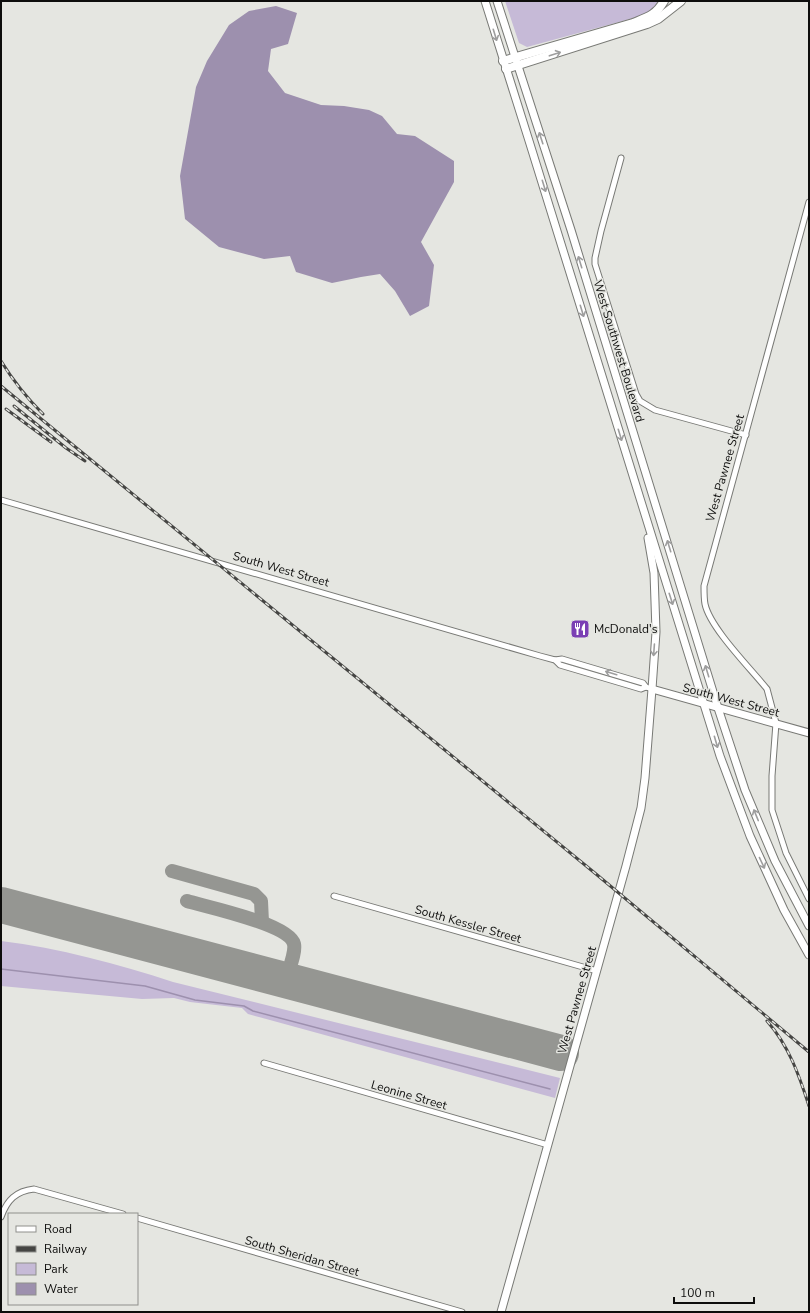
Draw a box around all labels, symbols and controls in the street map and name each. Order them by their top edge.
one-way arrow [492,29,500,41]
one-way arrow [548,50,561,57]
one-way arrow [537,132,544,145]
one-way arrow [541,180,548,193]
one-way arrow [576,256,583,269]
street label: West Southwest Boulevard [590,278,648,424]
one-way arrow [579,304,586,317]
street label: West Pawnee Street [702,412,748,524]
one-way arrow [617,428,624,441]
one-way arrow [665,540,672,553]
street label: South West Street [231,548,332,591]
one-way arrow [668,592,675,605]
restaurant icon: McDonald's [569,618,591,640]
place label: McDonald's [594,621,658,637]
one-way arrow [651,643,658,656]
one-way arrow [703,664,710,677]
one-way arrow [605,669,618,676]
street label: South West Street [681,679,782,721]
one-way arrow [713,735,720,748]
one-way arrow [751,810,759,822]
one-way arrow [759,857,766,869]
street label: South Kessler Street [413,901,524,947]
street label: West Pawnee Street [554,944,600,1056]
street label: Leonine Street [369,1077,450,1114]
legend [8,1213,138,1305]
text: Road [44,1221,72,1237]
street label: South Sheridan Street [243,1232,362,1280]
text: Railway [44,1241,88,1257]
text: Park [44,1261,69,1277]
scale bar [674,1279,754,1305]
text: Water [44,1281,78,1297]
text: 100 m [680,1285,715,1301]

